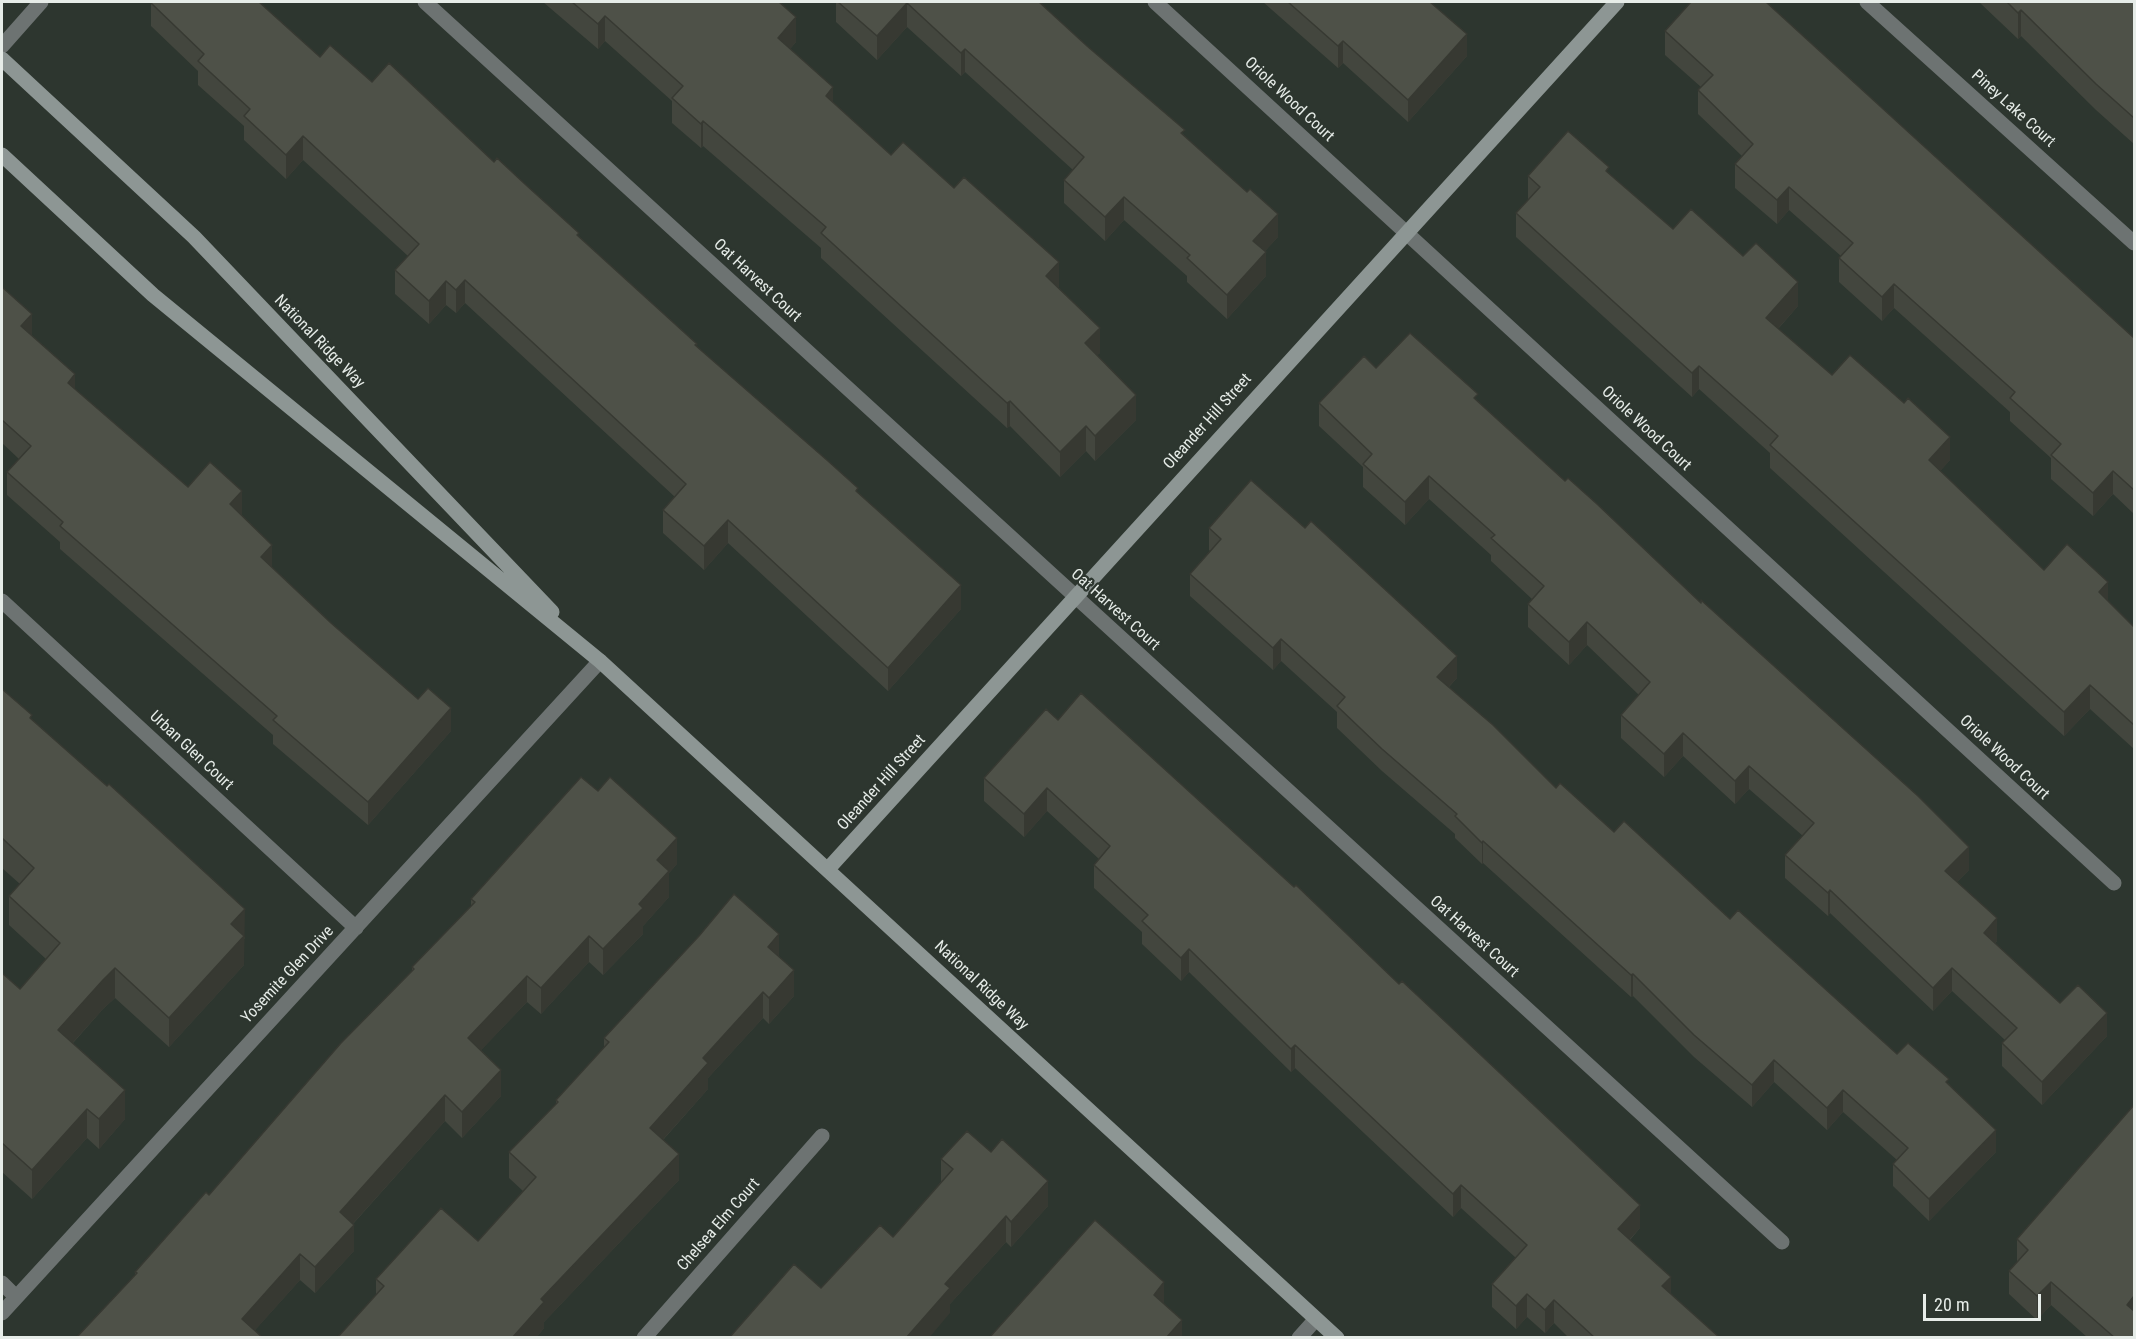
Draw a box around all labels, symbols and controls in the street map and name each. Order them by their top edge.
street label: Oriole Wood Court [1240,54,1338,146]
street label: Piney Lake Court [1967,66,2059,152]
street label: Oat Harvest Court [709,235,805,327]
street label: National Ridge Way [270,291,368,393]
street label: Oleander Hill Street [1160,370,1256,474]
street label: Oriole Wood Court [1597,383,1695,475]
street label: Oat Harvest Court [1067,565,1163,655]
street label: Urban Glen Court [145,707,237,795]
street label: Oriole Wood Court [1955,712,2053,804]
street label: Oleander Hill Street [834,731,930,835]
street label: Oat Harvest Court [1426,892,1522,982]
street label: Yosemite Glen Drive [238,922,338,1028]
street label: National Ridge Way [930,937,1032,1035]
street label: Chelsea Elm Court [674,1175,764,1275]
scale bar [1926,1282,2044,1320]
text: 20 m [1934,1294,1969,1315]

